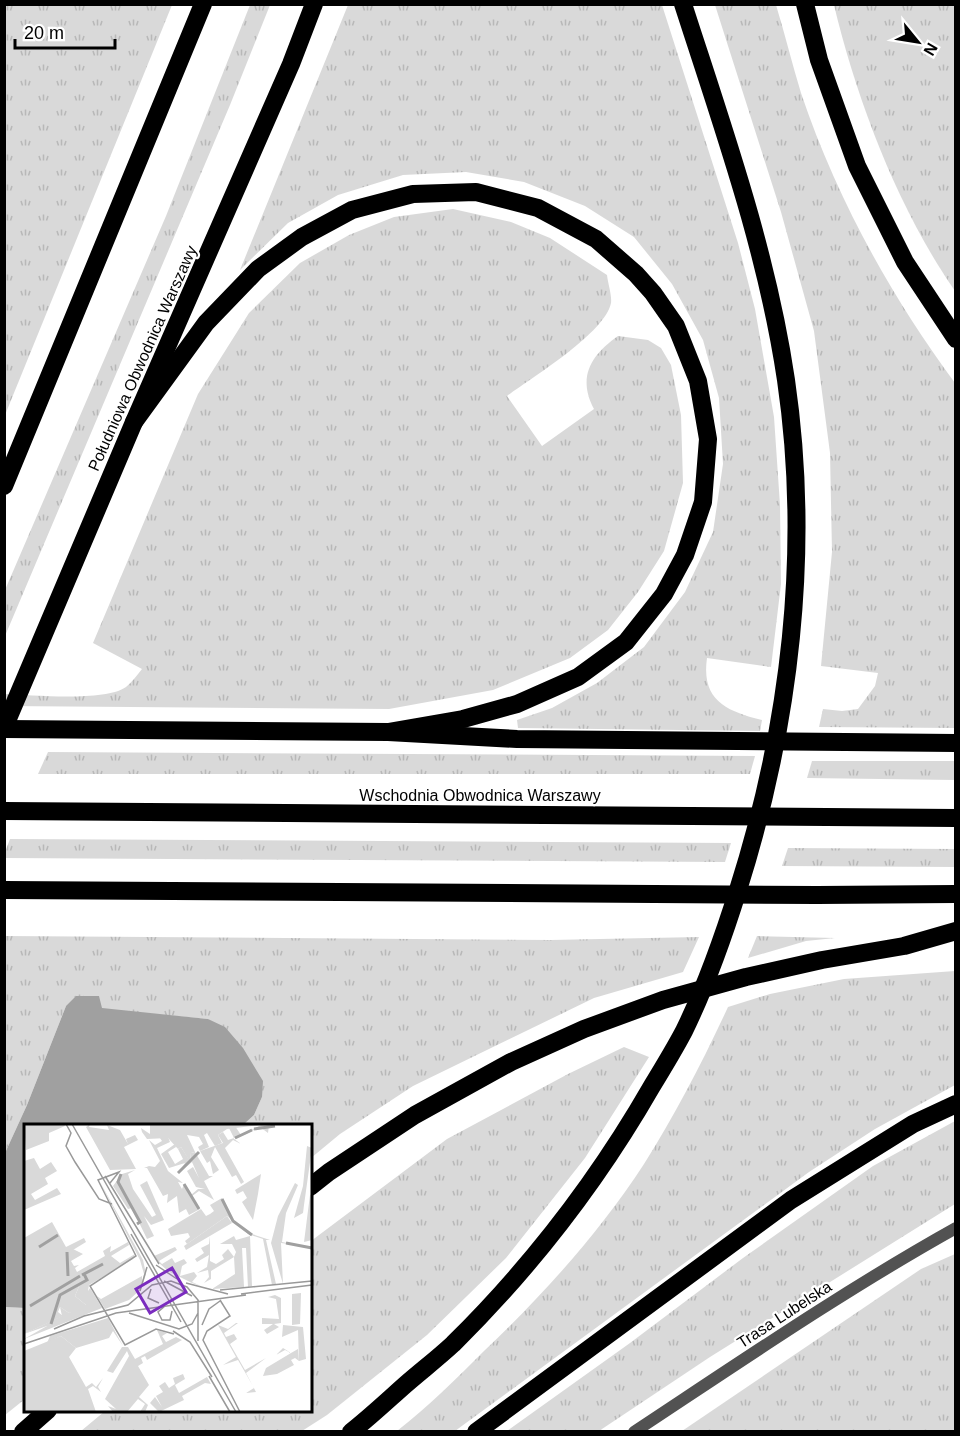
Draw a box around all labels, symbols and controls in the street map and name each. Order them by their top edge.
scale bar [15,12,116,50]
north arrow [888,12,948,72]
text: 20 m [24,23,64,43]
text: N [920,40,941,59]
street label: Południowa Obwodnica Warszawy [85,243,200,474]
street label: Wschodnia Obwodnica Warszawy [359,787,601,804]
inset map [24,1124,312,1412]
street label: Trasa Lubelska [734,1278,835,1351]

